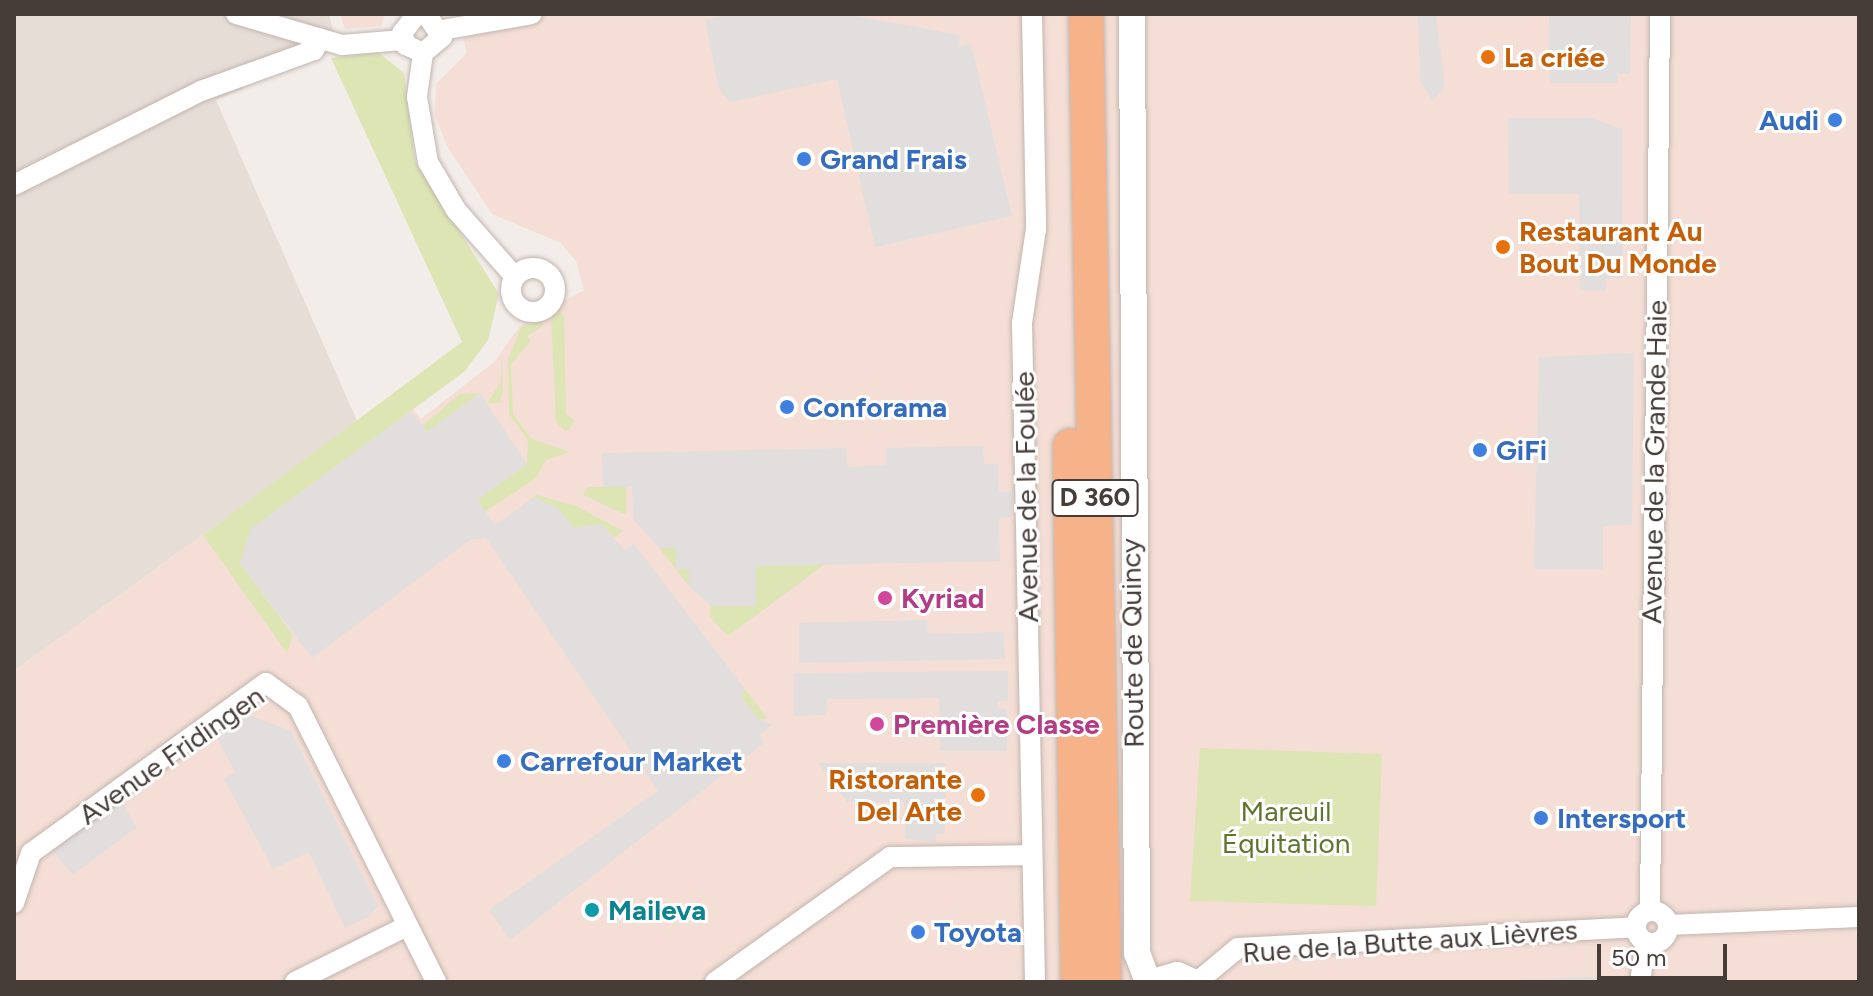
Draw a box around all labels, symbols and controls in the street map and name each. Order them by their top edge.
place label: La criée [1504,40,1605,74]
marker: La criée [1479,48,1497,66]
place label: Audi [1759,103,1819,137]
marker: Audi [1826,111,1844,129]
place label: Grand Frais [820,142,967,176]
marker: Grand Frais [795,150,813,168]
place label: Restaurant Au Bout Du Monde [1519,214,1717,280]
marker: Restaurant Au Bout Du Monde [1494,238,1512,256]
street label: Avenue de la Grande Haie [1634,300,1674,624]
street label: Avenue de la Foulée [1007,371,1045,623]
place label: Conforama [803,390,947,424]
marker: Conforama [778,398,796,416]
place label: GiFi [1496,433,1547,467]
marker: GiFi [1471,441,1489,459]
road number: D 360 [1051,476,1139,520]
street label: Route de Quincy [1113,538,1151,748]
place label: Kyriad [901,581,984,615]
marker: Kyriad [876,589,894,607]
street label: Avenue Fridingen [72,679,270,831]
place label: Première Classe [893,707,1100,741]
marker: Première Classe [868,715,886,733]
place label: Carrefour Market [520,744,743,778]
marker: Carrefour Market [495,752,513,770]
place label: Ristorante Del Arte [828,762,962,828]
marker: Ristorante Del Arte [969,786,987,804]
park label: Mareuil Équitation [1222,794,1350,860]
place label: Intersport [1557,801,1686,835]
marker: Intersport [1532,809,1550,827]
place label: Maileva [608,893,706,927]
marker: Maileva [583,901,601,919]
street label: Rue de la Butte aux Lièvres [1241,913,1579,969]
place label: Toyota [934,915,1022,949]
marker: Toyota [909,923,927,941]
scale bar [1601,928,1731,978]
text: 50 m [1611,943,1667,972]

